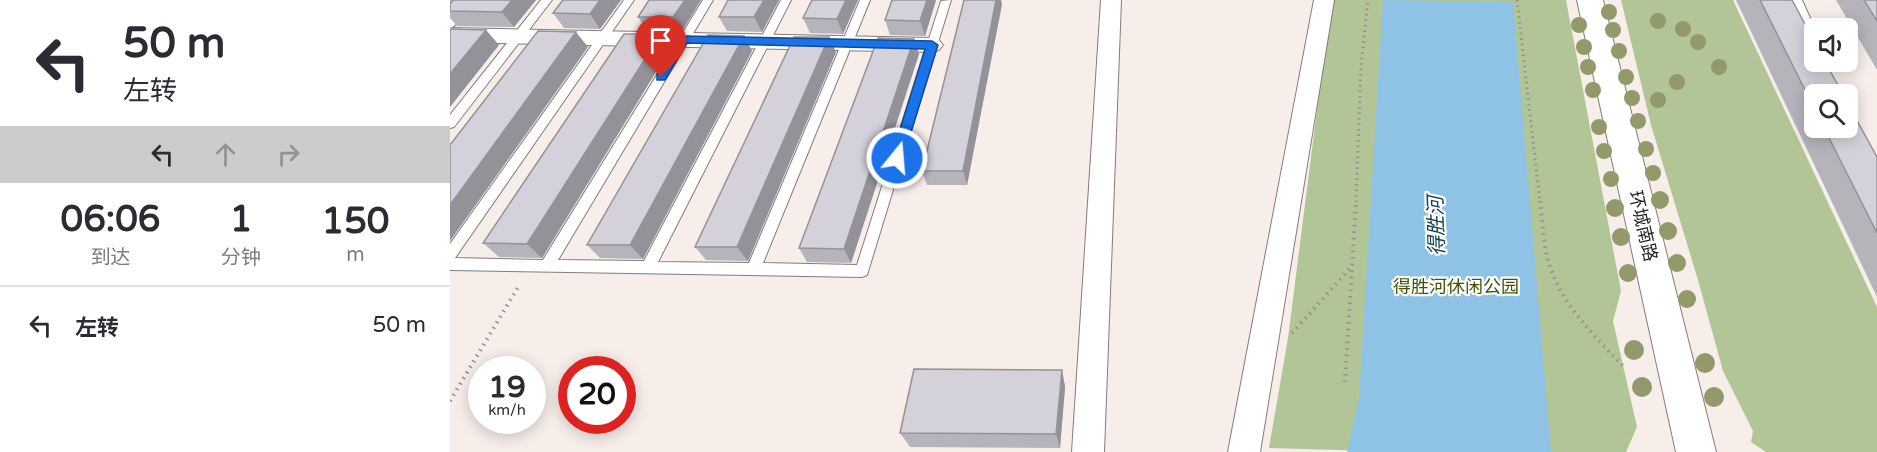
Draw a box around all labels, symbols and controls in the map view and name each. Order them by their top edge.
pin [635,15,686,77]
text: 50 m [123,18,225,69]
map controls [1804,18,1858,138]
button: sound [1804,18,1858,72]
icon: left [24,24,102,102]
icon: arrive [644,24,677,57]
text: 左转 [123,75,177,108]
button: search [1804,84,1858,138]
position arrow [865,126,929,190]
icon: left [146,138,179,171]
icon: ahead [209,138,242,171]
icon: right [272,138,305,171]
street label: 环城南路 [1624,188,1662,264]
water label: 得胜河 [1424,192,1450,256]
text: 06:06 [61,198,160,241]
text: 1 [230,198,252,241]
text: 150 [322,200,389,243]
text: m [346,243,365,267]
text: 到达 [90,246,130,270]
text: 分钟 [221,246,261,270]
park label: 得胜河休闲公园 [1393,276,1519,298]
icon: left [24,309,57,342]
text: 50 m [372,312,426,338]
text: 左转 [75,315,119,341]
speed limit sign: 20 [558,356,636,434]
text: 19 [488,369,526,406]
text: km/h [488,401,526,419]

